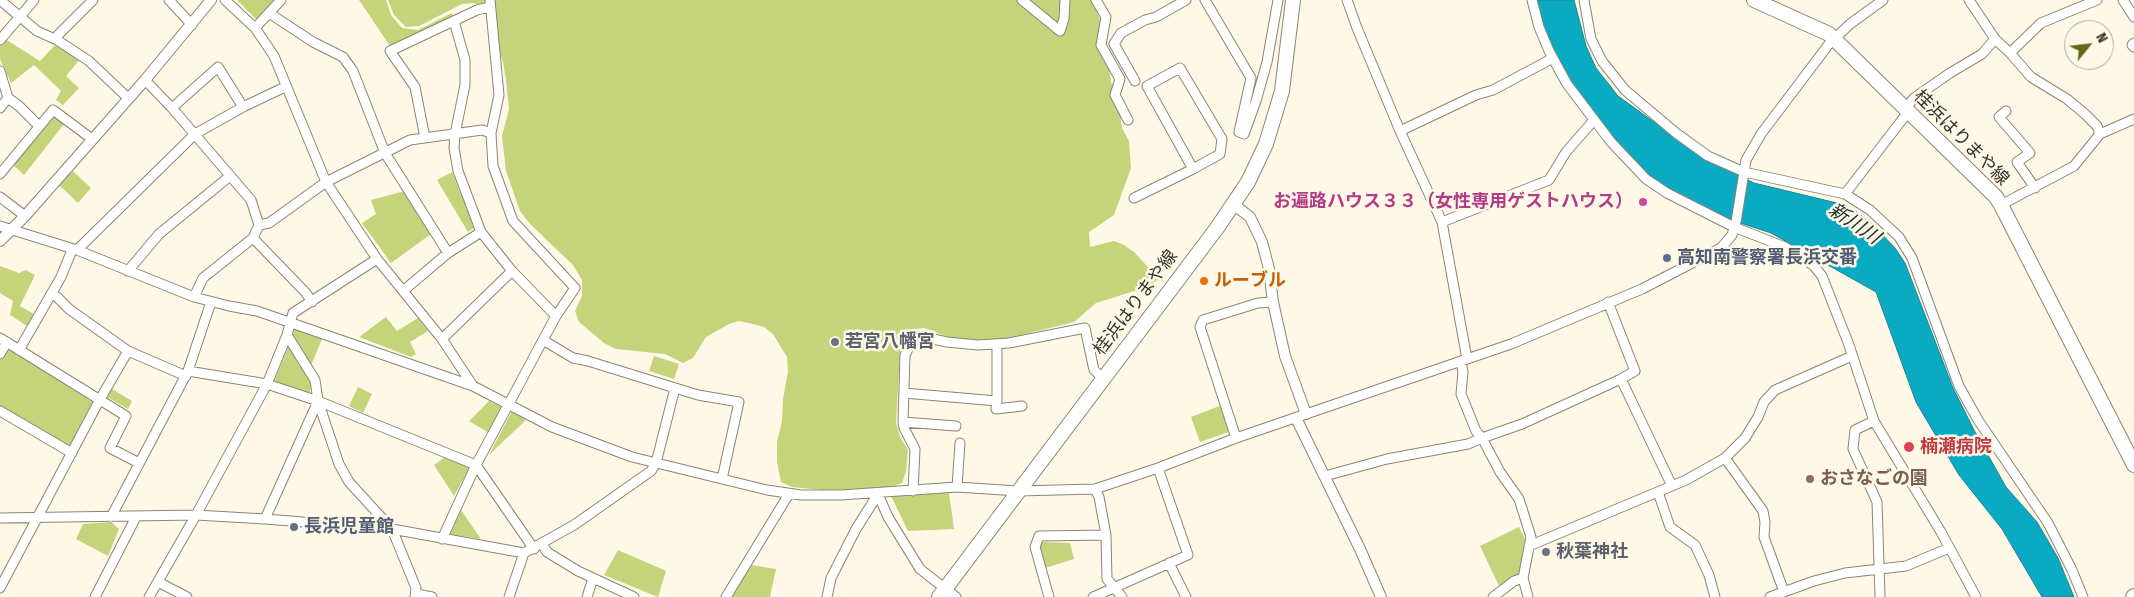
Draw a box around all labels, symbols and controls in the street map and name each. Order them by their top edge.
north arrow [2064,20,2114,70]
text: N [2092,30,2111,46]
street label: 桂浜はりまや線 [1909,86,2013,190]
place label: お遍路ハウス３３（女性専用ゲストハウス） [1273,191,1633,213]
marker: お遍路ハウス３３（女性専用ゲストハウス） [1637,196,1649,208]
water label: 新川川 [1824,199,1884,249]
street label: 桂浜はりまや線 [1089,246,1183,360]
place label: 高知南警察署長浜交番 [1677,247,1857,269]
marker: 高知南警察署長浜交番 [1661,252,1673,264]
place label: ルーブル [1214,270,1286,292]
marker: ルーブル [1198,275,1210,287]
place label: 若宮八幡宮 [845,331,935,353]
marker: 若宮八幡宮 [829,336,841,348]
place label: 楠瀬病院 [1920,436,1992,458]
marker: 楠瀬病院 [1902,440,1916,454]
place label: おさなごの園 [1820,468,1928,490]
marker: おさなごの園 [1804,473,1816,485]
place label: 長浜児童館 [304,516,394,538]
marker: 長浜児童館 [288,521,300,533]
place label: 秋葉神社 [1556,541,1628,563]
marker: 秋葉神社 [1540,546,1552,558]

